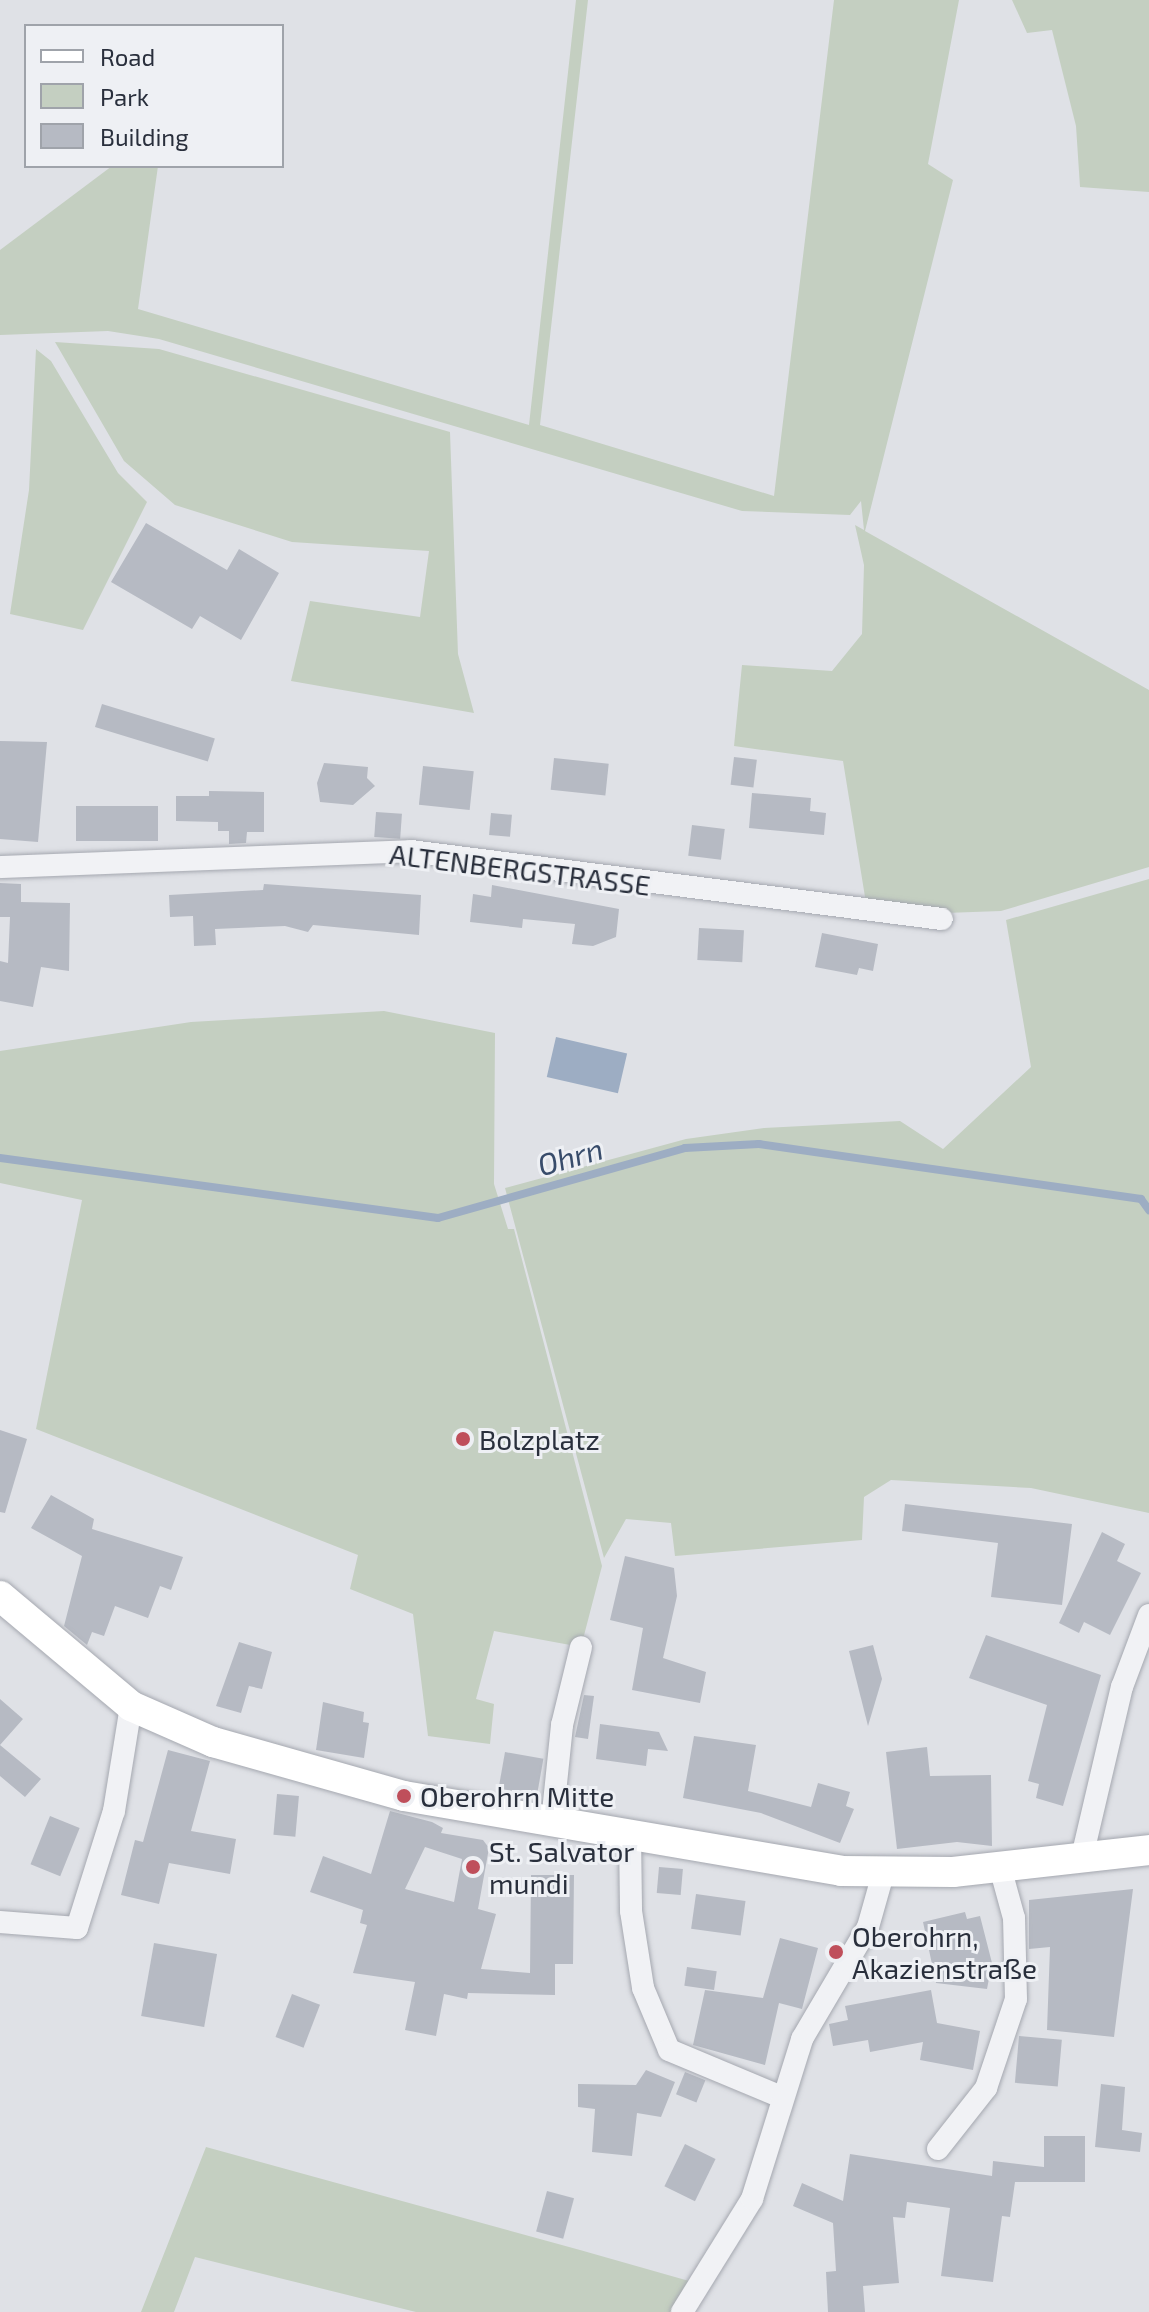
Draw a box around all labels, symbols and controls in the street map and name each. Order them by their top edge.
legend [24,24,284,168]
text: Road [100,42,155,71]
text: Park [100,82,149,111]
text: Building [100,122,189,151]
street label: ALTENBERGSTRASSE [388,836,652,902]
water label: Ohrn [533,1130,607,1182]
place label: Bolzplatz [479,1422,600,1456]
marker: Bolzplatz [454,1430,472,1448]
place label: Oberohrn Mitte [420,1779,614,1813]
marker: Oberohrn Mitte [395,1787,413,1805]
place label: St. Salvator mundi [489,1834,635,1900]
marker: St. Salvator mundi [464,1858,482,1876]
place label: Oberohrn, Akazienstraße [852,1919,1037,1985]
marker: Oberohrn, Akazienstraße [827,1943,845,1961]

